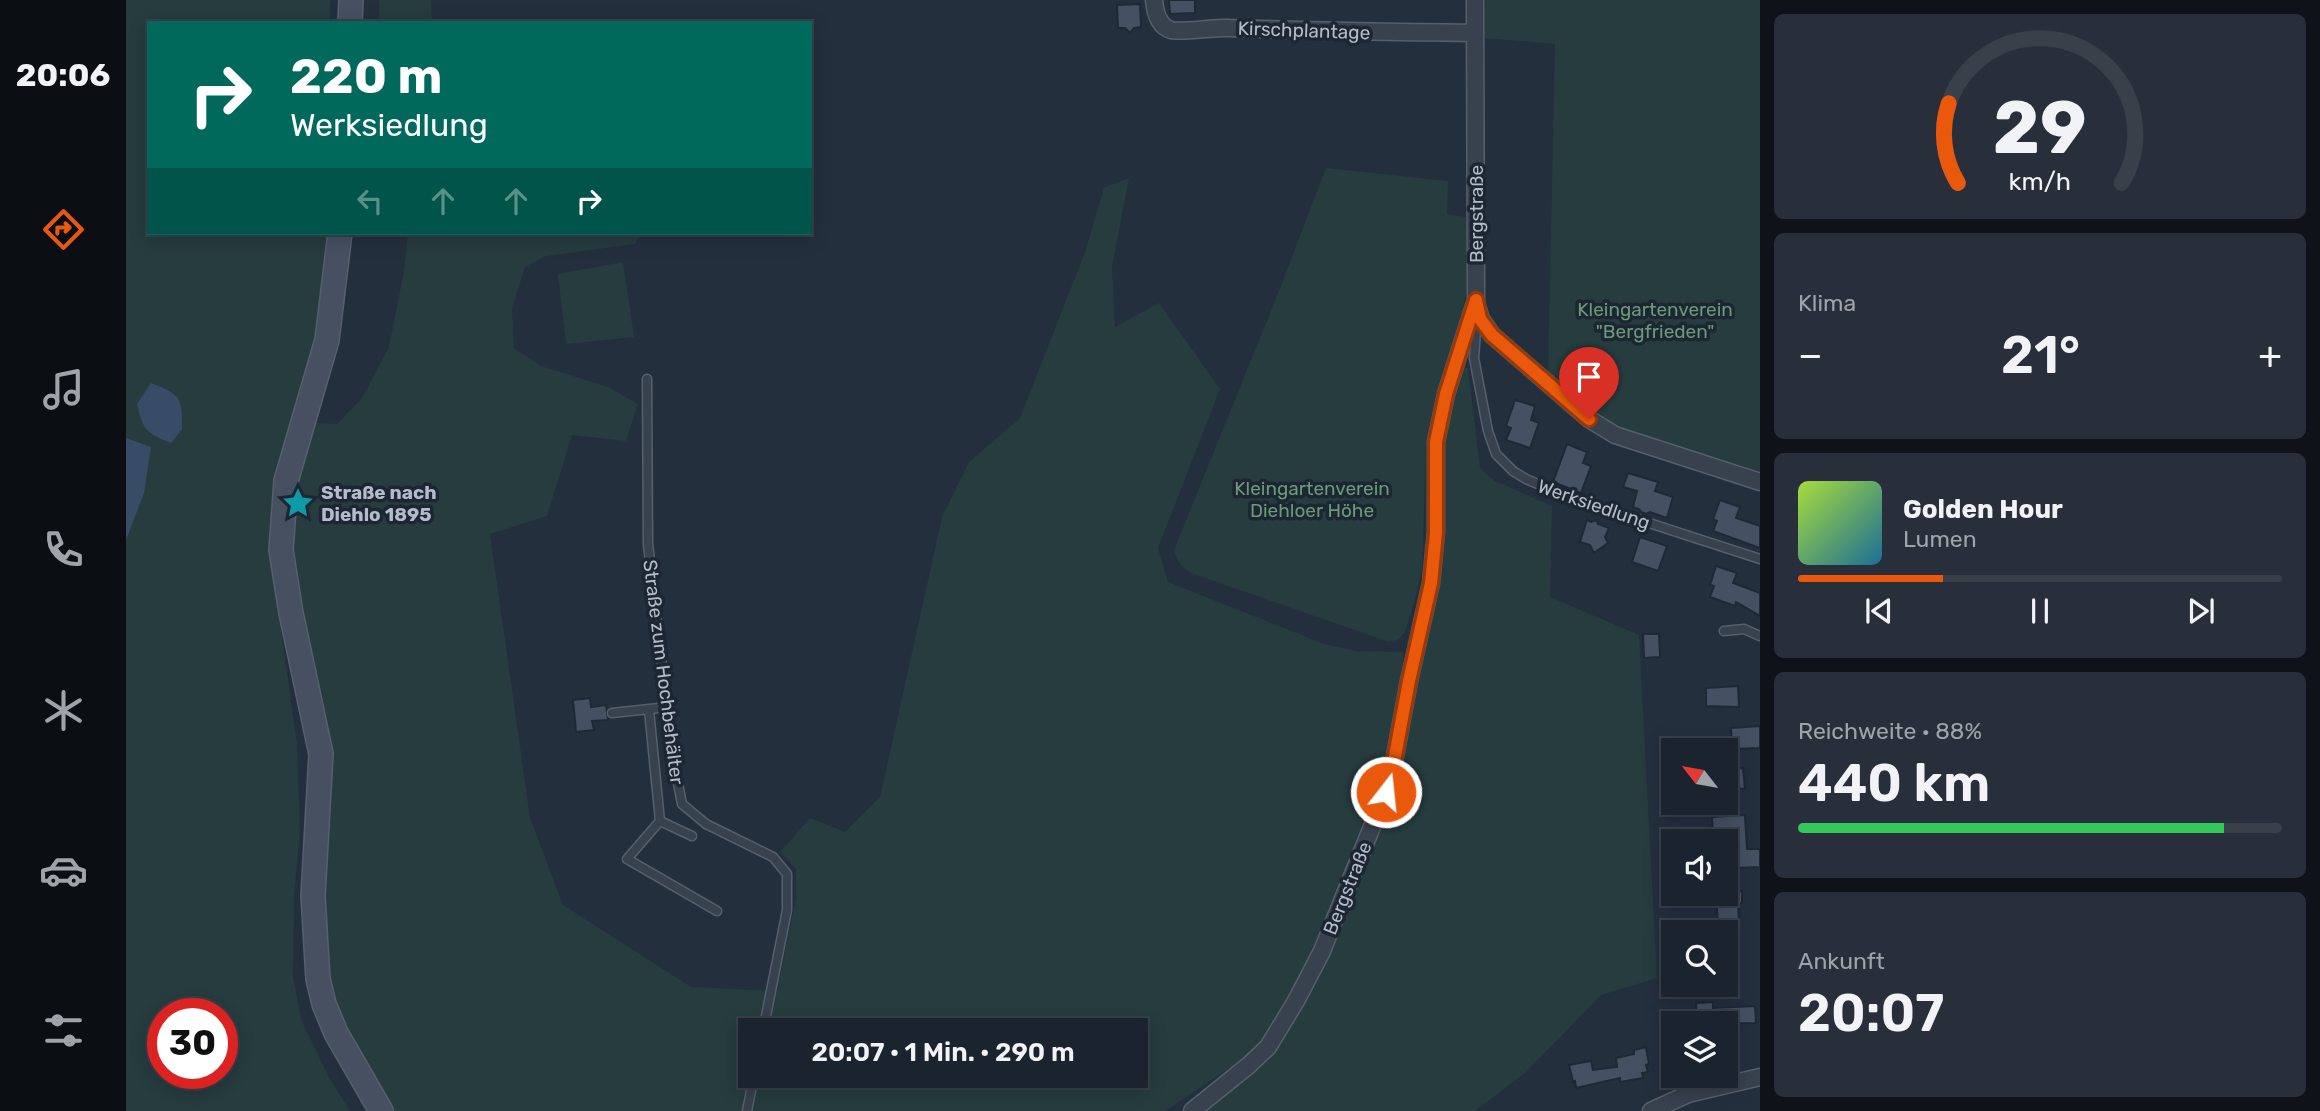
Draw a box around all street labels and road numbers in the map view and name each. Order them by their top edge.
street label: Kirschplantage [1237,17,1371,44]
street label: Bergstraße [1465,165,1488,263]
street label: Werksiedlung [1535,474,1653,534]
street label: Straße zum Hochbehälter [638,558,689,787]
street label: Bergstraße [1318,838,1377,938]

